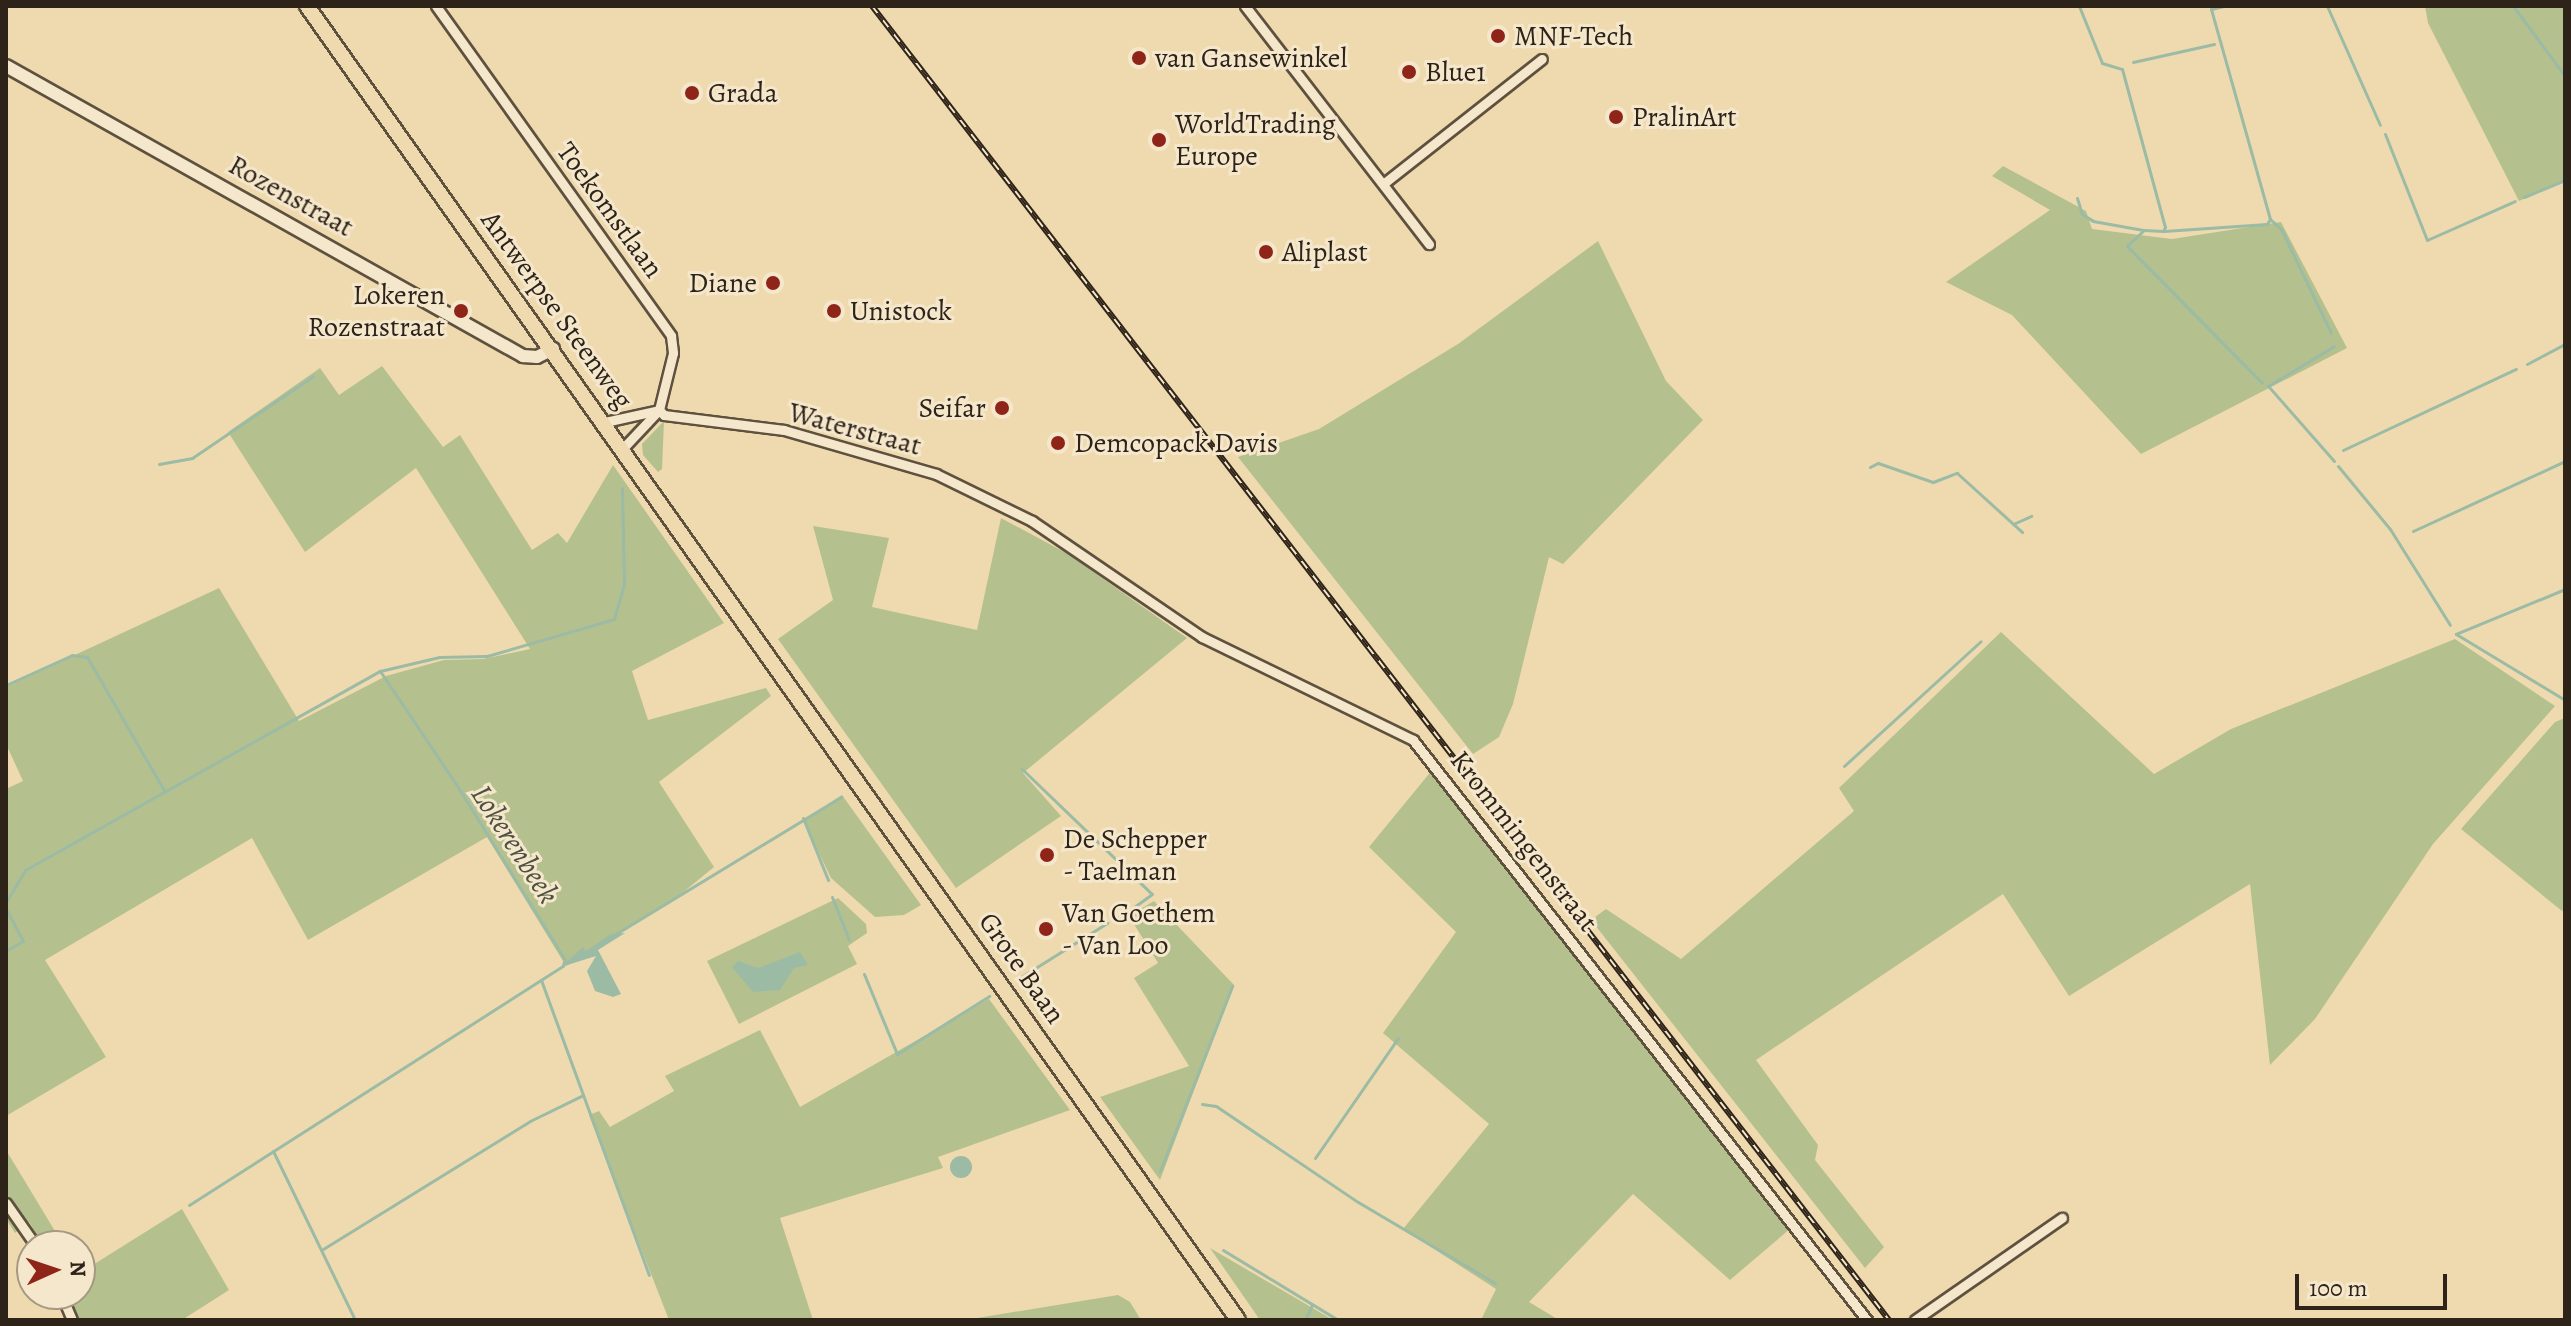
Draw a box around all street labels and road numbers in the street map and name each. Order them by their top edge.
street label: Toekomstlaan [550,136,670,284]
street label: Rozenstraat [223,148,359,244]
street label: Antwerpse Steenweg [474,204,640,416]
street label: Waterstraat [785,395,925,463]
street label: Krommingenstraat [1443,744,1605,938]
street label: Grote Baan [972,906,1072,1030]

